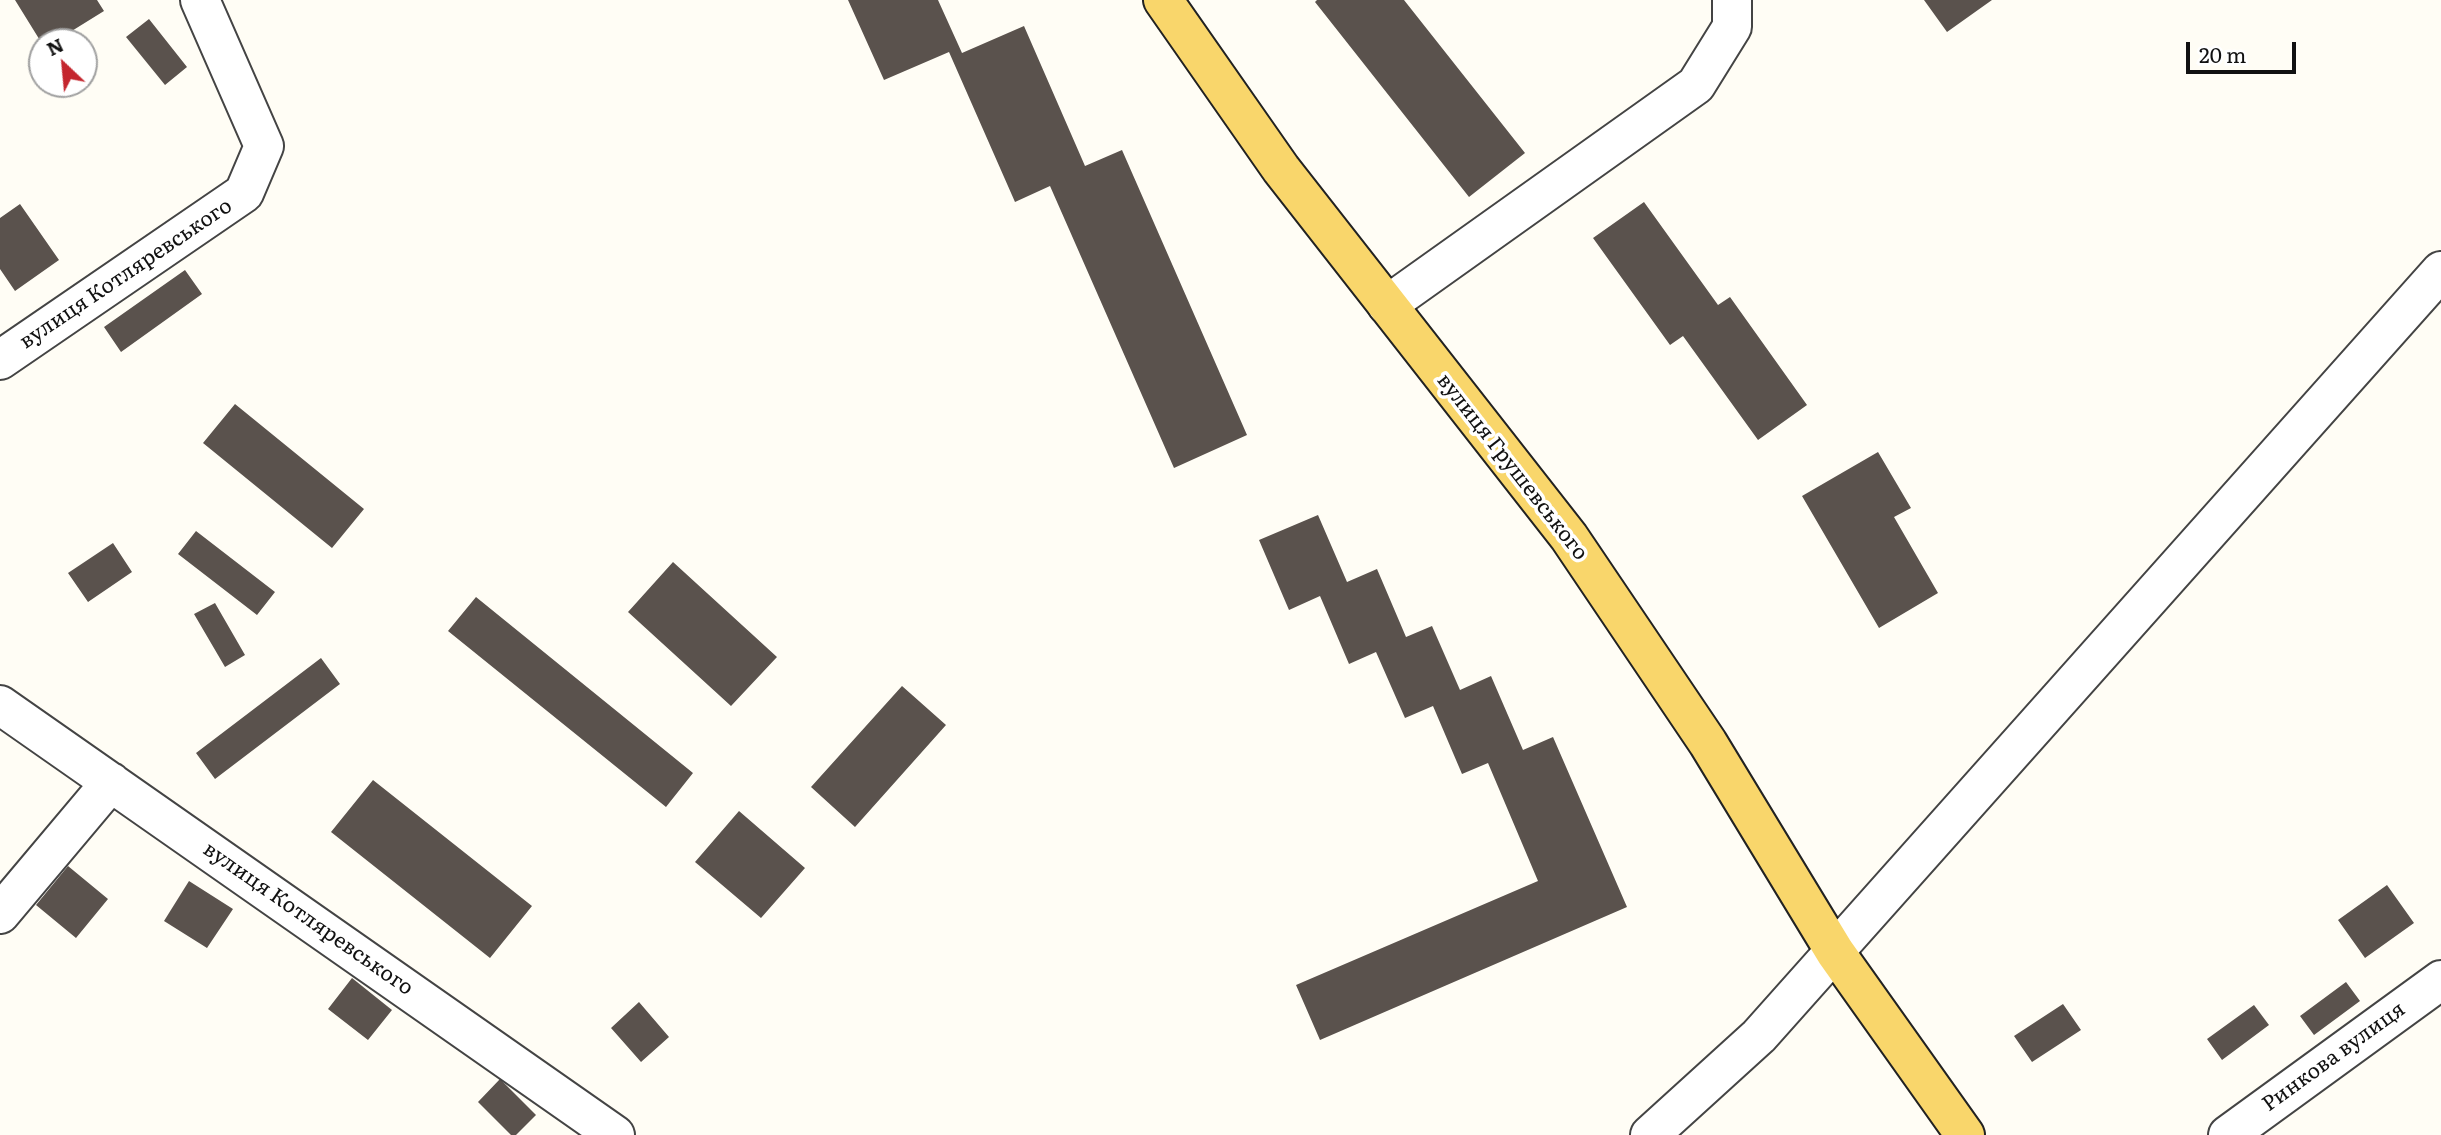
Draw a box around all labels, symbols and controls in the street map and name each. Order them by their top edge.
north arrow [28,28,98,98]
scale bar [2189,28,2299,72]
text: N [41,30,68,62]
text: 20 m [2199,38,2246,69]
street label: вулиця Котляревського [15,193,237,355]
street label: вулиця Грушевського [1431,369,1593,565]
street label: вулиця Котляревського [198,837,418,1001]
street label: Ринкова вулиця [2258,997,2410,1117]

